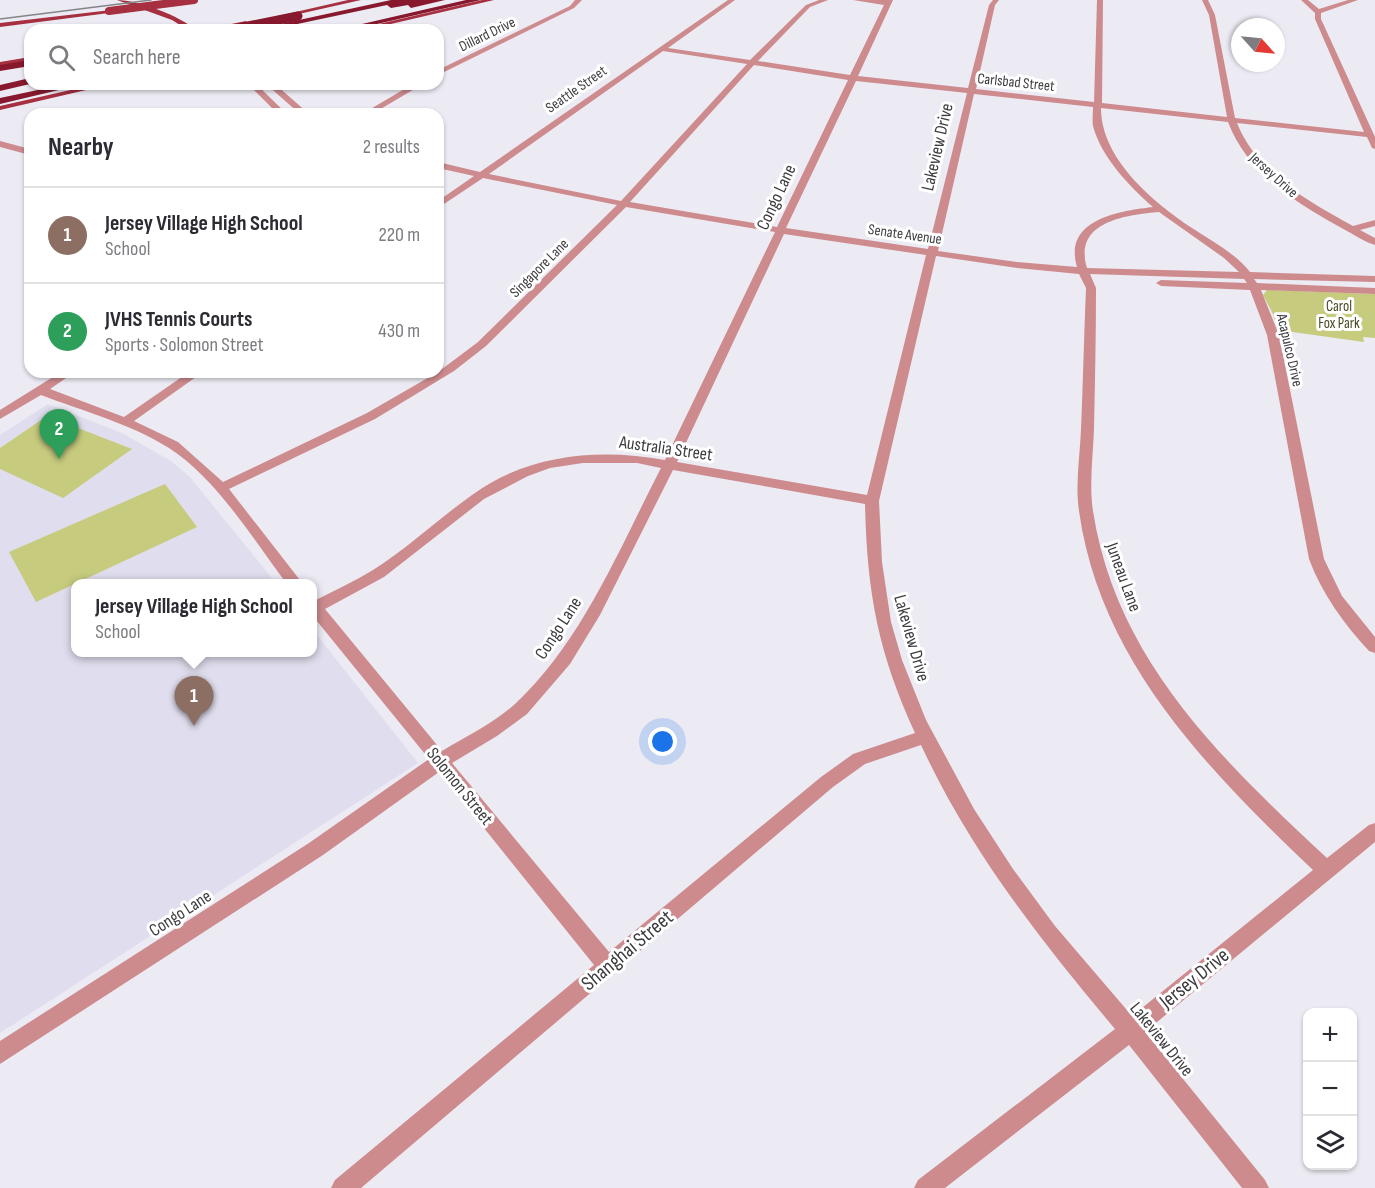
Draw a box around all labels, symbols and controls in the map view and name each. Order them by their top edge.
street label: Dillard Drive [456,13,519,56]
north arrow [1231,18,1285,72]
search box [24,24,444,90]
icon: search [45,41,78,74]
text: Search here [93,44,180,71]
street label: Seattle Street [542,61,611,117]
street label: Carlsbad Street [976,69,1056,96]
street label: Lakeview Drive [917,101,958,193]
text: Nearby [48,132,114,163]
text: 2 results [363,135,420,159]
street label: Jersey Drive [1245,148,1302,202]
street label: Congo Lane [752,161,801,233]
text: Jersey Village High School [105,210,303,237]
street label: Senate Avenue [867,220,943,249]
text: 1 [64,223,71,247]
text: 220 m [379,223,420,247]
street label: Singapore Lane [506,235,573,302]
text: School [105,237,150,261]
park label: Carol Fox Park [1318,297,1360,333]
text: JVHS Tennis Courts [105,306,253,333]
street label: Acapulco Drive [1272,311,1307,388]
text: 2 [63,319,72,343]
text: 430 m [378,319,420,343]
text: Sports · Solomon Street [105,333,264,357]
pin: 2 [40,410,78,459]
street label: Australia Street [617,431,714,465]
street label: Juneau Lane [1101,539,1146,615]
popup [71,579,317,657]
street label: Lakeview Drive [889,592,934,684]
text: Jersey Village High School [95,593,293,620]
street label: Congo Lane [531,593,586,663]
text: School [95,620,141,644]
pin: 1 [174,676,214,726]
your location [648,727,677,756]
street label: Solomon Street [422,743,498,830]
street label: Congo Lane [145,886,215,941]
street label: Shanghai Street [576,905,678,996]
street label: Jersey Drive [1154,943,1234,1015]
street label: Lakeview Drive [1125,998,1198,1081]
map controls [1303,1008,1357,1170]
button: + [1303,1008,1357,1062]
button: − [1303,1062,1357,1116]
button: layers [1303,1116,1357,1170]

